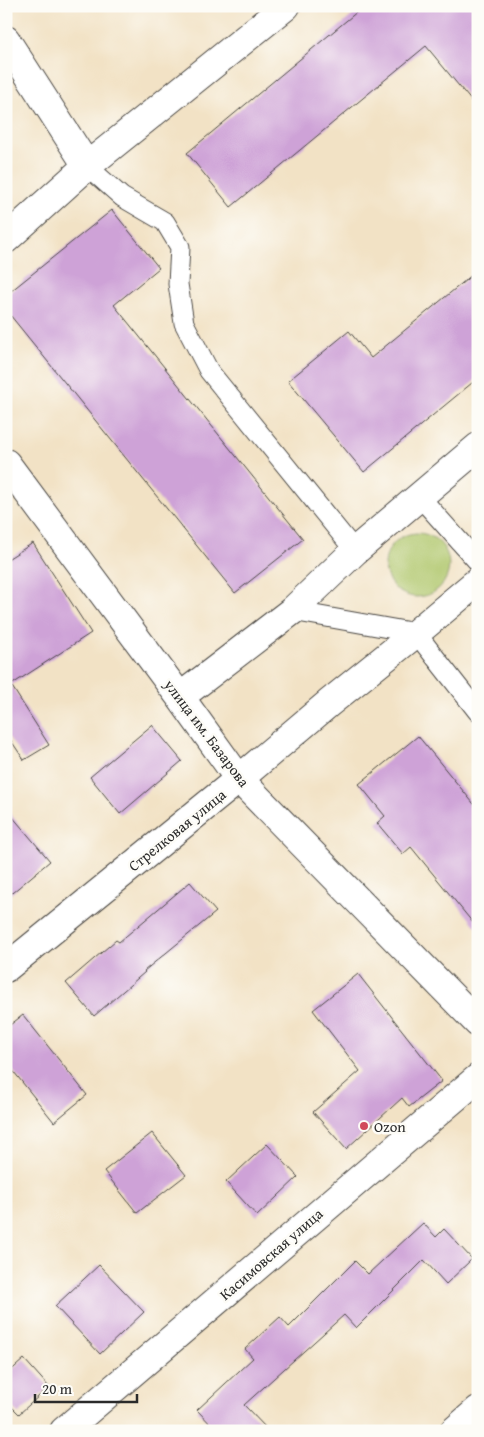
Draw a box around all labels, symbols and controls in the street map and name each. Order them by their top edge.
street label: улица им. Базарова [159,674,255,792]
street label: Стрелковая улица [124,784,231,876]
place label: Ozon [374,1116,406,1137]
marker: Ozon [358,1120,370,1132]
street label: Касимовская улица [215,1203,328,1305]
scale bar [35,1372,138,1404]
text: 20 m [42,1378,73,1399]

